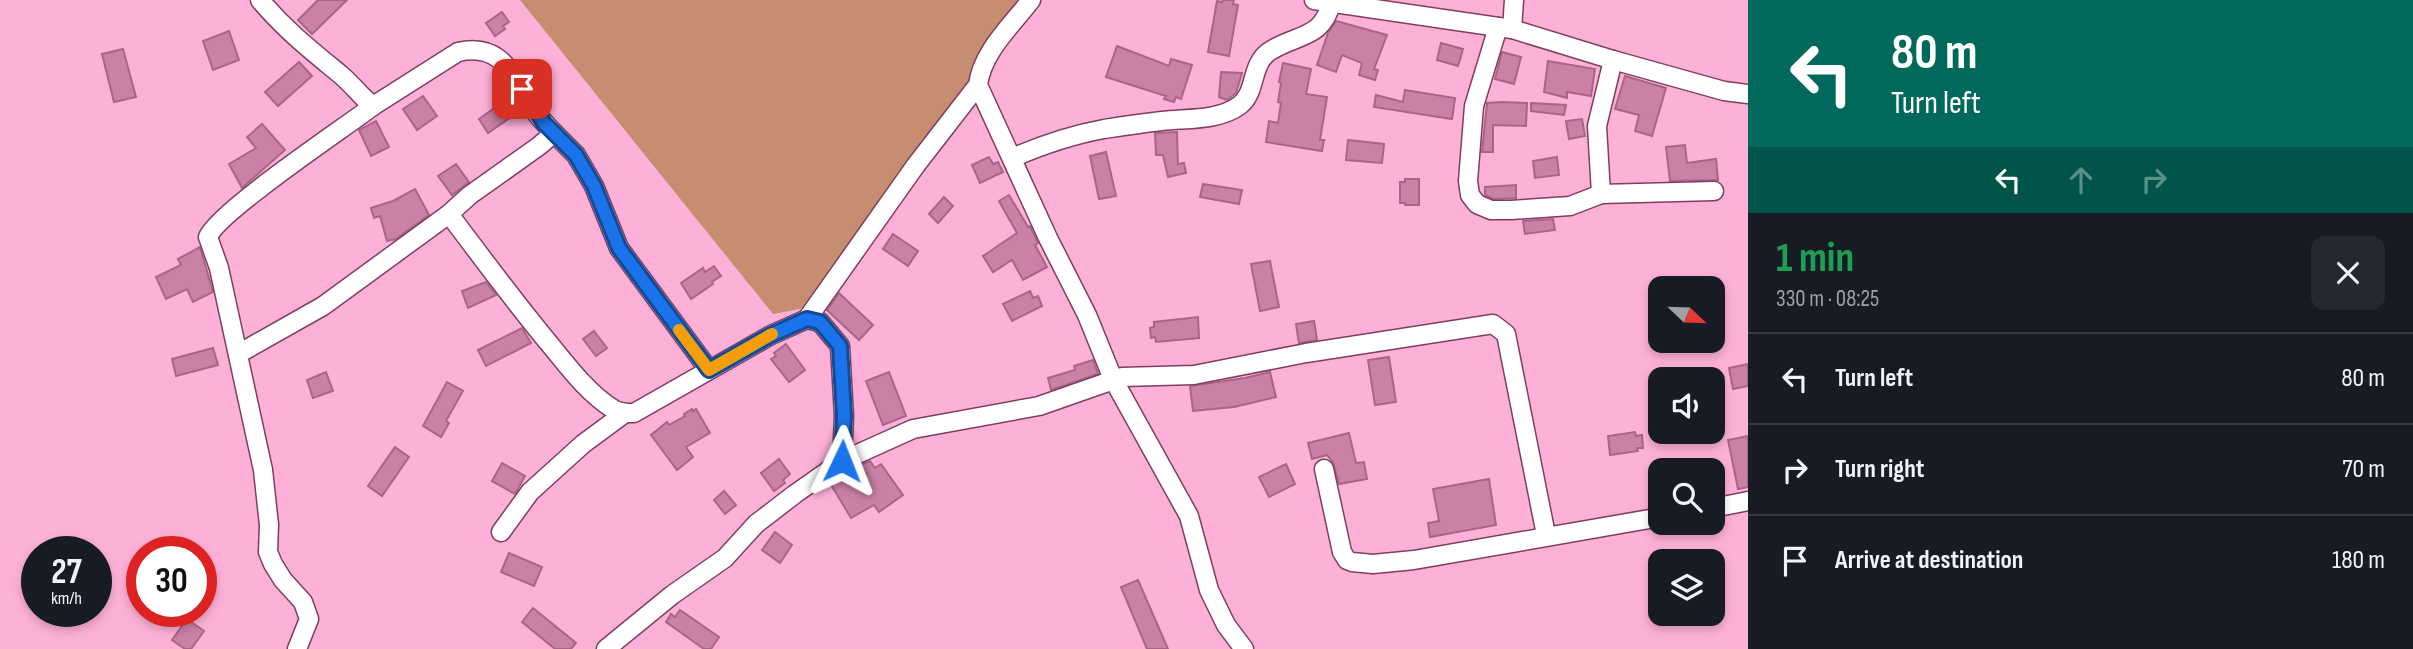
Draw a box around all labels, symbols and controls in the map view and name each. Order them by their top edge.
text: 80 m [1891,24,1978,83]
icon: left [1776,28,1867,119]
pin [492,59,552,119]
icon: arrive [503,70,541,108]
text: Turn left [1891,84,1981,123]
icon: left [1989,161,2027,199]
icon: ahead [2062,161,2100,199]
icon: right [2135,161,2173,199]
text: 1 min [1776,233,1854,284]
button: close [2311,236,2385,310]
north arrow [1648,276,1726,354]
map controls [1648,276,1725,626]
text: 330 m · 08:25 [1776,285,1879,313]
icon: left [1776,360,1814,398]
text: Turn left [1835,363,1913,394]
text: 80 m [2341,363,2385,394]
button: sound [1648,367,1725,444]
position arrow [805,424,879,498]
icon: right [1776,451,1814,489]
text: Turn right [1835,454,1924,485]
text: 70 m [2342,454,2385,485]
button: search [1648,458,1725,535]
speed limit sign: 30 [126,536,217,627]
icon: arrive [1776,542,1814,580]
text: Arrive at destination [1835,545,2023,576]
text: 180 m [2332,545,2385,576]
button: layers [1648,549,1725,626]
text: 27 [51,551,82,594]
text: km/h [51,588,82,609]

